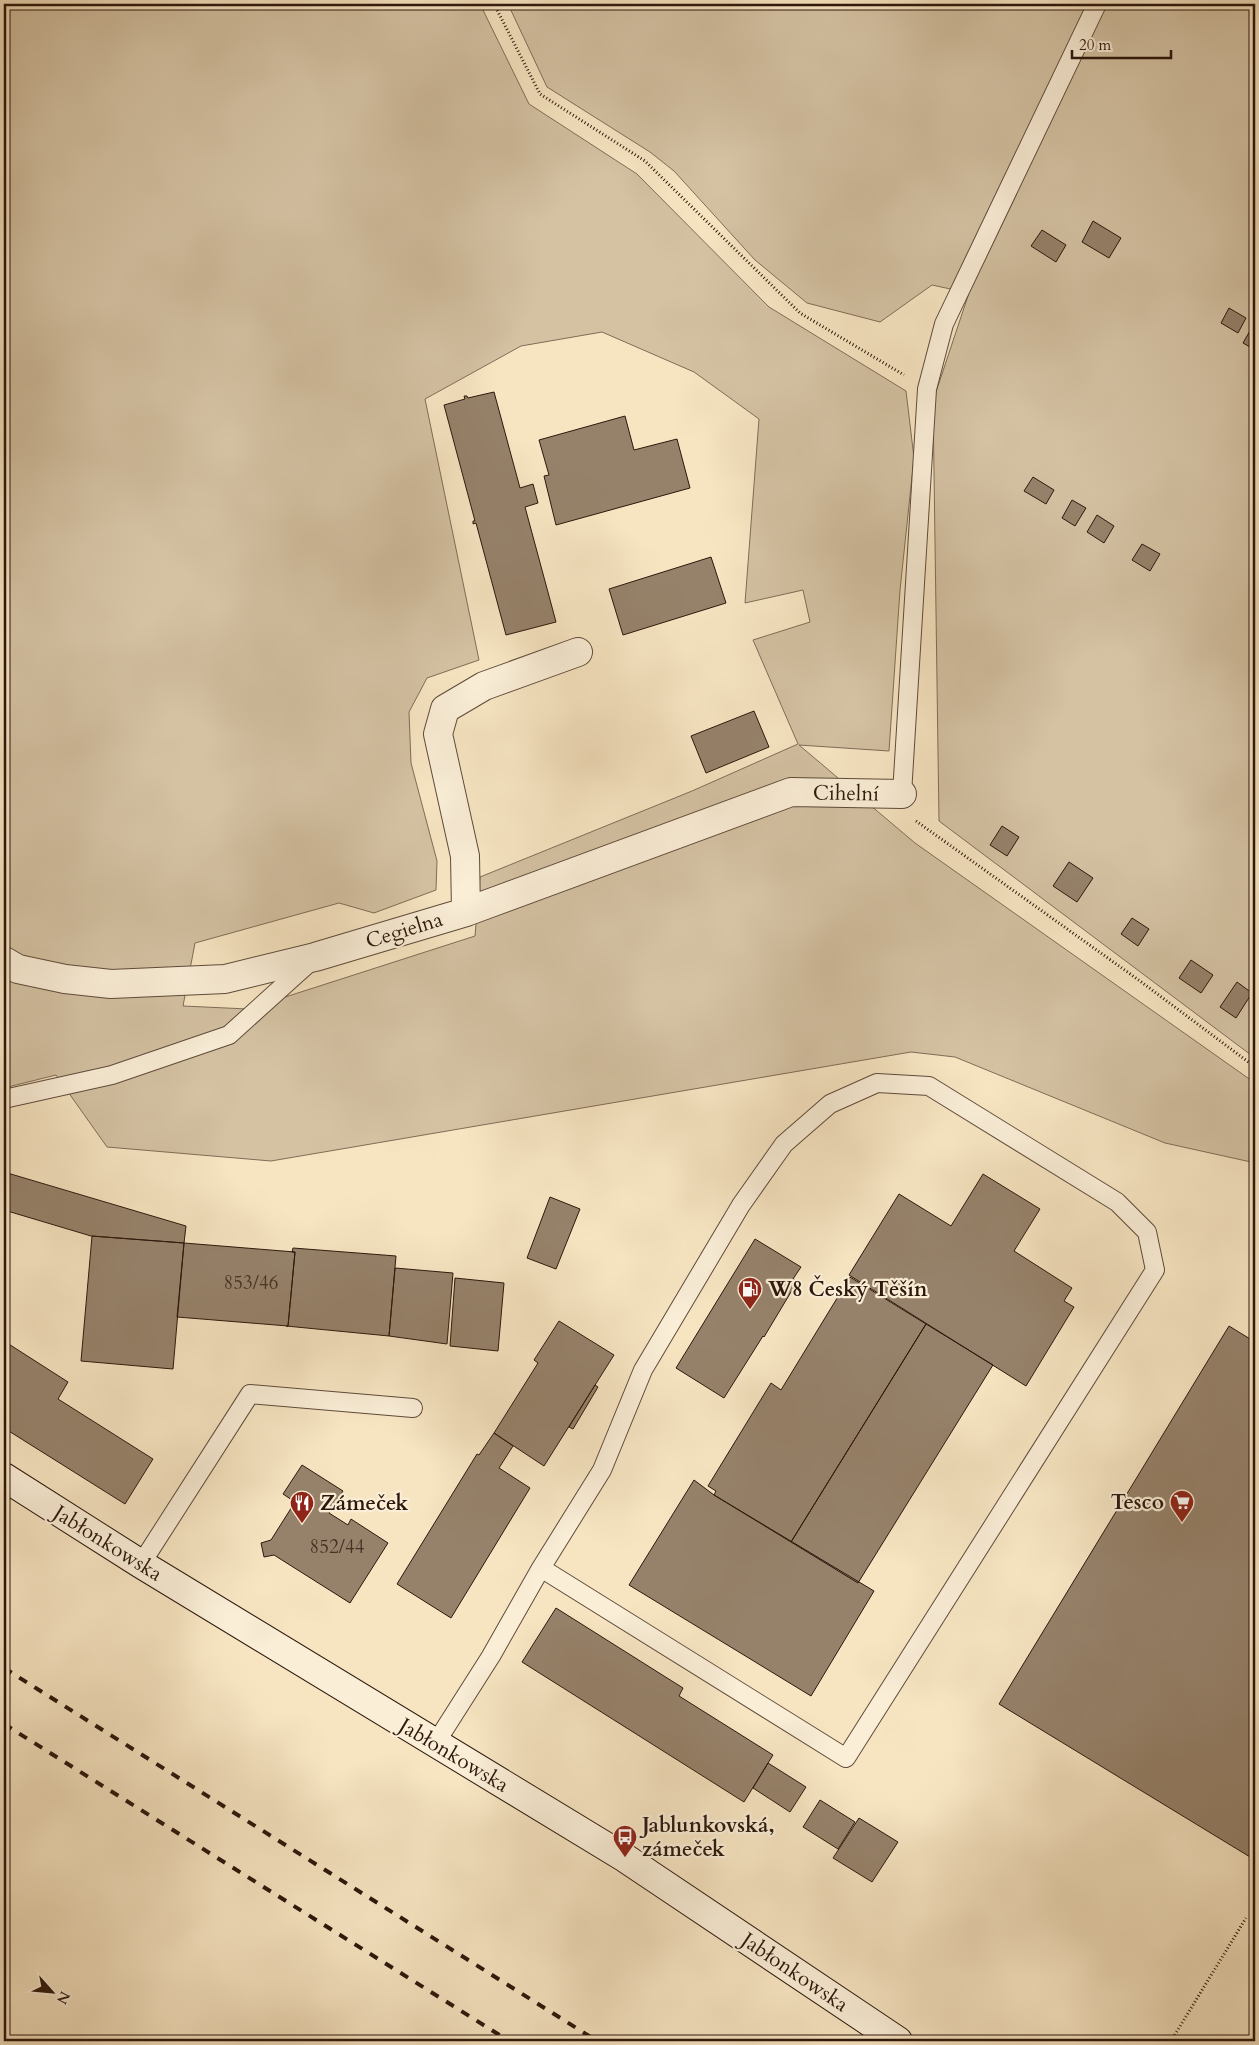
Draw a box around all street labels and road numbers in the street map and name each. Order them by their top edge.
street label: Cihelní [813,778,879,809]
street label: Cegielna [362,905,446,956]
street label: Jabłonkowska [45,1497,168,1588]
street label: Jabłonkowska [391,1710,514,1800]
street label: Jabłonkowska [733,1924,854,2019]

